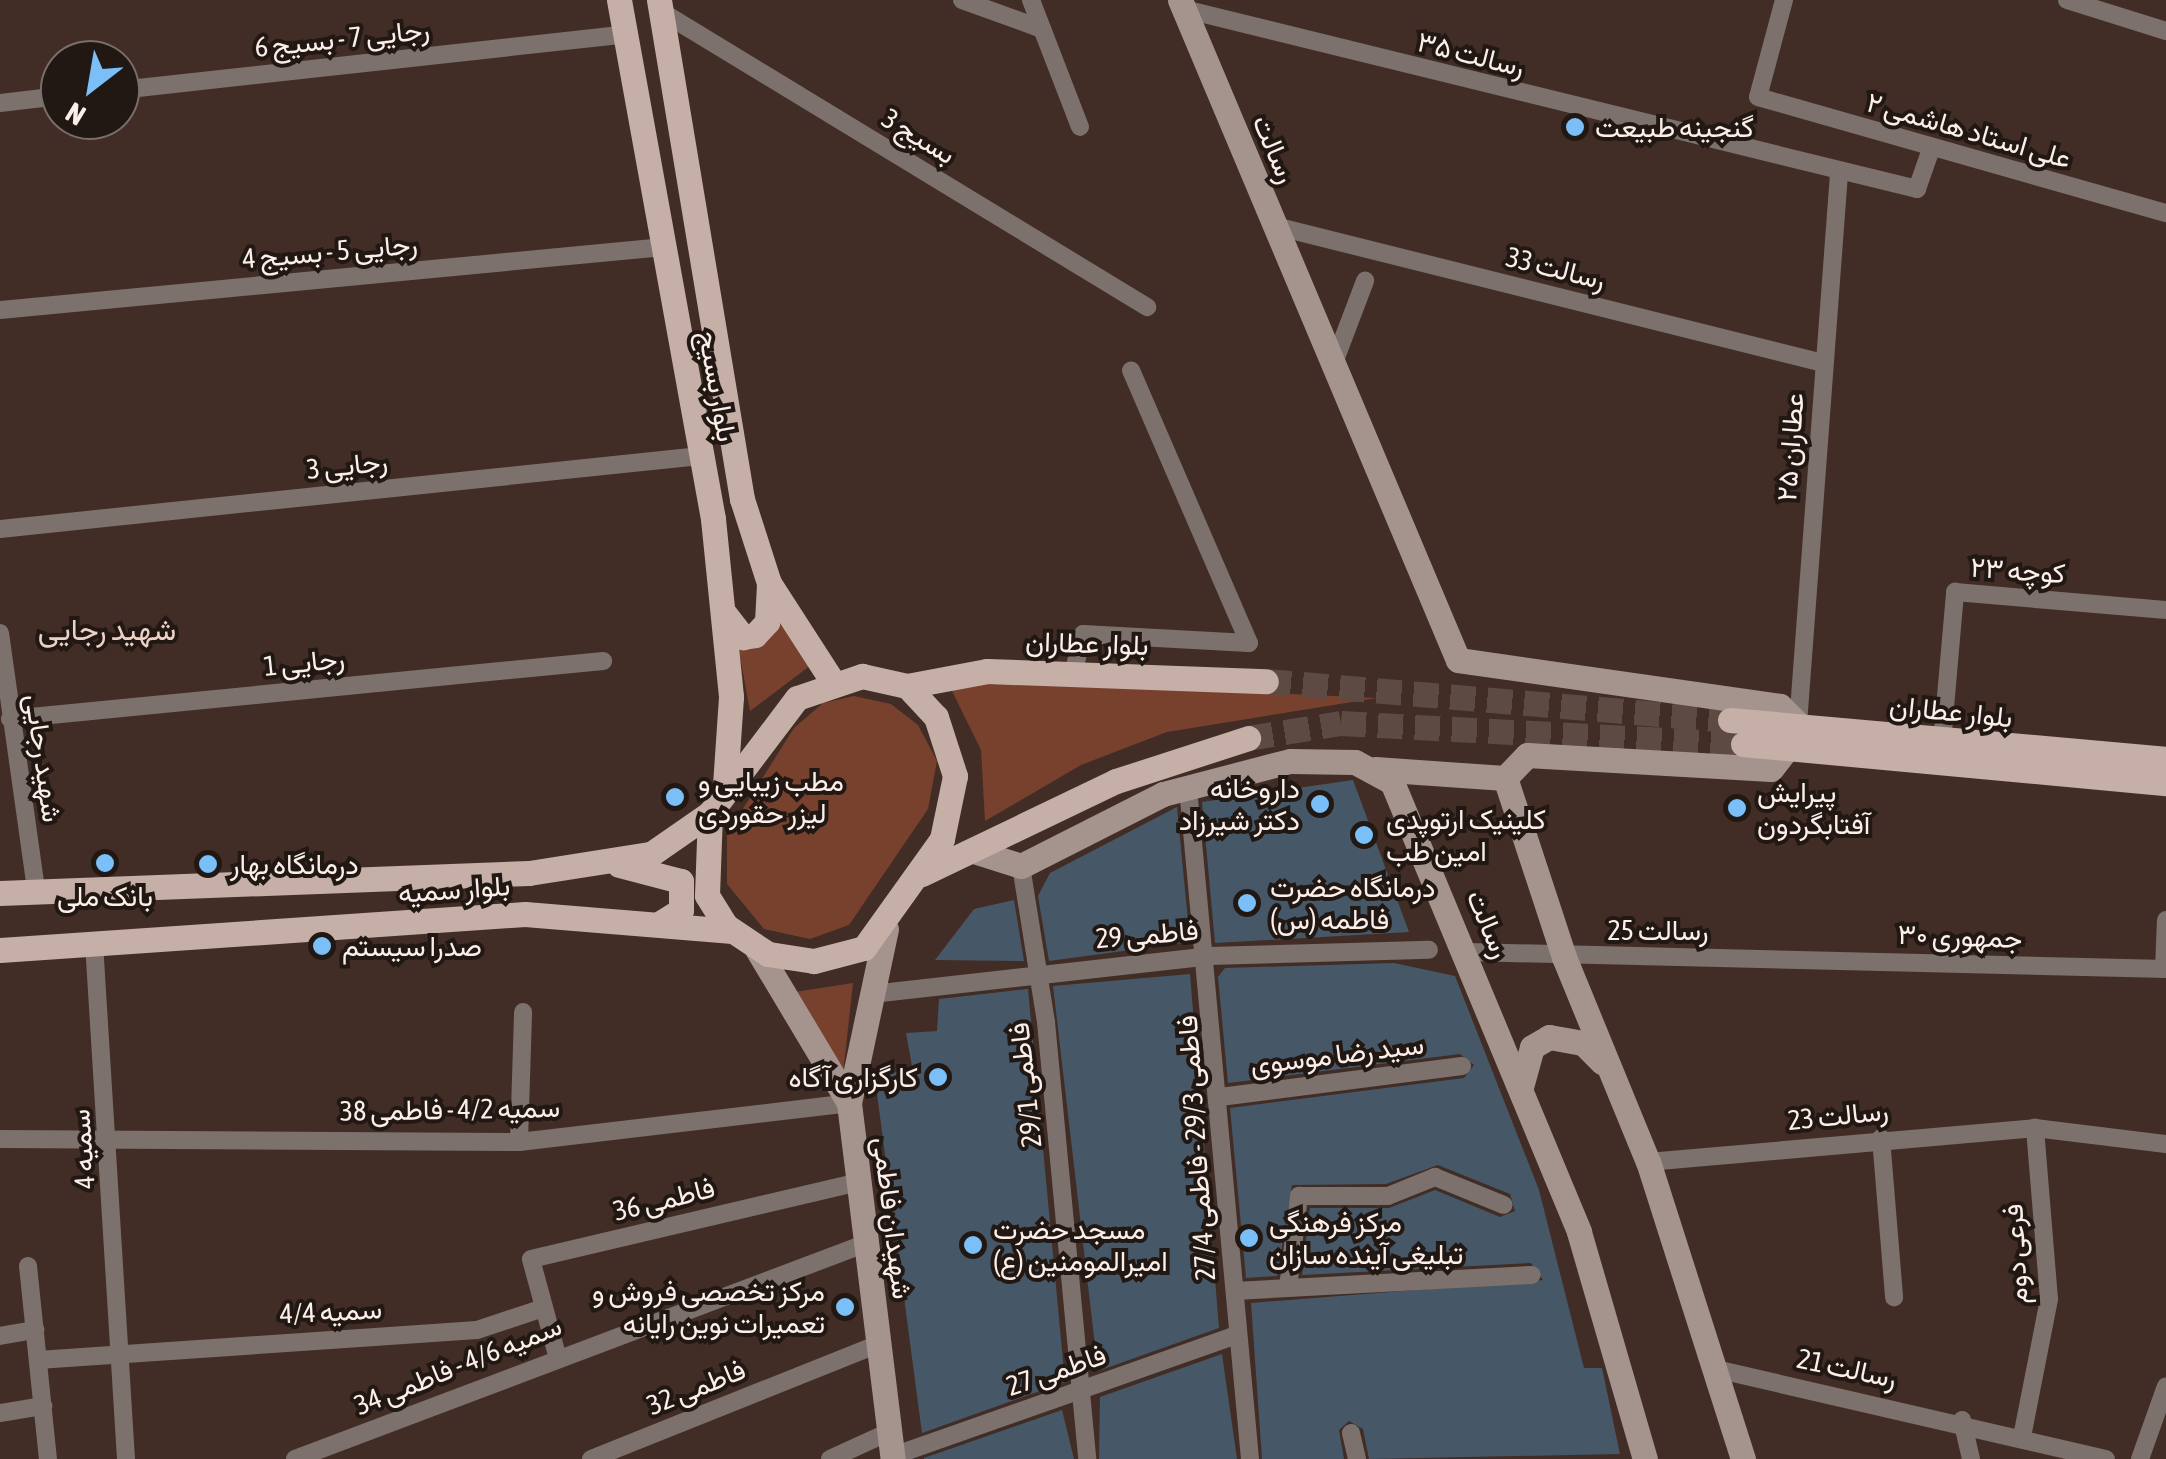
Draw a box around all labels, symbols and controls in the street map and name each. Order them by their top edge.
street label: رجایی 7 - بسیج 6 [253,12,431,64]
street label: رسالت ۳۵ [1414,24,1528,84]
north arrow [40,40,140,140]
street label: علی استاد هاشمی ۲ [1863,85,2075,175]
text: N [60,96,91,132]
street label: بسیج 3 [876,101,962,171]
street label: رسالت [1246,110,1304,188]
place label: گنجینه طبیعت [1595,110,1754,144]
marker: گنجینه طبیعت [1564,116,1586,138]
street label: رجایی 5 - بسیج 4 [241,227,419,275]
street label: رسالت 33 [1503,239,1609,297]
street label: بلوار بسیج [692,328,744,444]
street label: عطاران ۲۵ [1769,391,1811,503]
street label: رجایی 3 [305,444,389,486]
street label: کوچه ۲۳ [1969,550,2067,590]
district label: شهید رجایی [38,611,176,647]
street label: بلوار عطاران [1025,624,1149,662]
street label: رجایی 1 [262,641,346,683]
street label: بلوار عطاران [1888,688,2014,734]
street label: شهید رجایی [18,692,70,824]
place label: مطب زیبایی و لیزر حقوردی [698,764,844,830]
place label: داروخانه دکتر شیرزاد [1179,771,1300,837]
place label: پیرایش آفتابگردون [1757,775,1870,841]
marker: مطب زیبایی و لیزر حقوردی [662,784,688,810]
marker: داروخانه دکتر شیرزاد [1309,793,1331,815]
marker: پیرایش آفتابگردون [1726,797,1748,819]
place label: کلینیک ارتوپدی امین طب [1386,802,1546,868]
marker: کلینیک ارتوپدی امین طب [1351,822,1377,848]
place label: درمانگاه بهار [230,847,359,881]
marker: درمانگاه بهار [195,851,221,877]
marker: بانک ملی [94,852,116,874]
street label: بلوار سمیه [397,868,511,910]
place label: درمانگاه حضرت فاطمه (س) [1270,870,1435,936]
place label: بانک ملی [57,879,153,913]
street label: رسالت [1460,885,1518,963]
marker: درمانگاه حضرت فاطمه (س) [1234,890,1260,916]
street label: فاطمی 29 [1094,913,1200,955]
street label: رسالت 25 [1607,913,1709,947]
street label: جمهوری ۳۰ [1897,917,2023,955]
place label: صدرا سیستم [342,929,482,963]
marker: صدرا سیستم [311,935,333,957]
street label: فاطمی 29/3 - فاطمی 27/4 [1170,1014,1222,1282]
street label: فاطمی 29/1 [1002,1021,1048,1149]
street label: سید رضا موسوی [1248,1027,1426,1081]
place label: کارگزاری آگاه [788,1060,918,1094]
marker: کارگزاری آگاه [927,1066,949,1088]
street label: سمیه 4/2 - فاطمی 38 [340,1090,560,1128]
street label: رسالت 23 [1786,1093,1890,1137]
street label: سمیه 4 [62,1108,102,1190]
street label: شهیدان فاطمی [866,1135,920,1301]
street label: فاطمی 36 [610,1170,718,1228]
street label: فرعی دوم [1996,1203,2034,1305]
place label: مرکز فرهنگی تبلیغی آینده سازان [1269,1205,1463,1271]
place label: مسجد حضرت امیرالمومنین (ع) [993,1212,1168,1278]
marker: مرکز فرهنگی تبلیغی آینده سازان [1238,1227,1260,1249]
marker: مسجد حضرت امیرالمومنین (ع) [962,1234,984,1256]
place label: مرکز تخصصی فروش و تعمیرات نوین رایانه [592,1274,825,1340]
street label: سمیه 4/4 [279,1292,383,1330]
marker: مرکز تخصصی فروش و تعمیرات نوین رایانه [834,1296,856,1318]
street label: سمیه 4/6 - فاطمی 34 [350,1308,566,1422]
street label: فاطمی 27 [1002,1337,1110,1403]
street label: رسالت 21 [1794,1341,1900,1395]
street label: فاطمی 32 [642,1352,750,1422]

